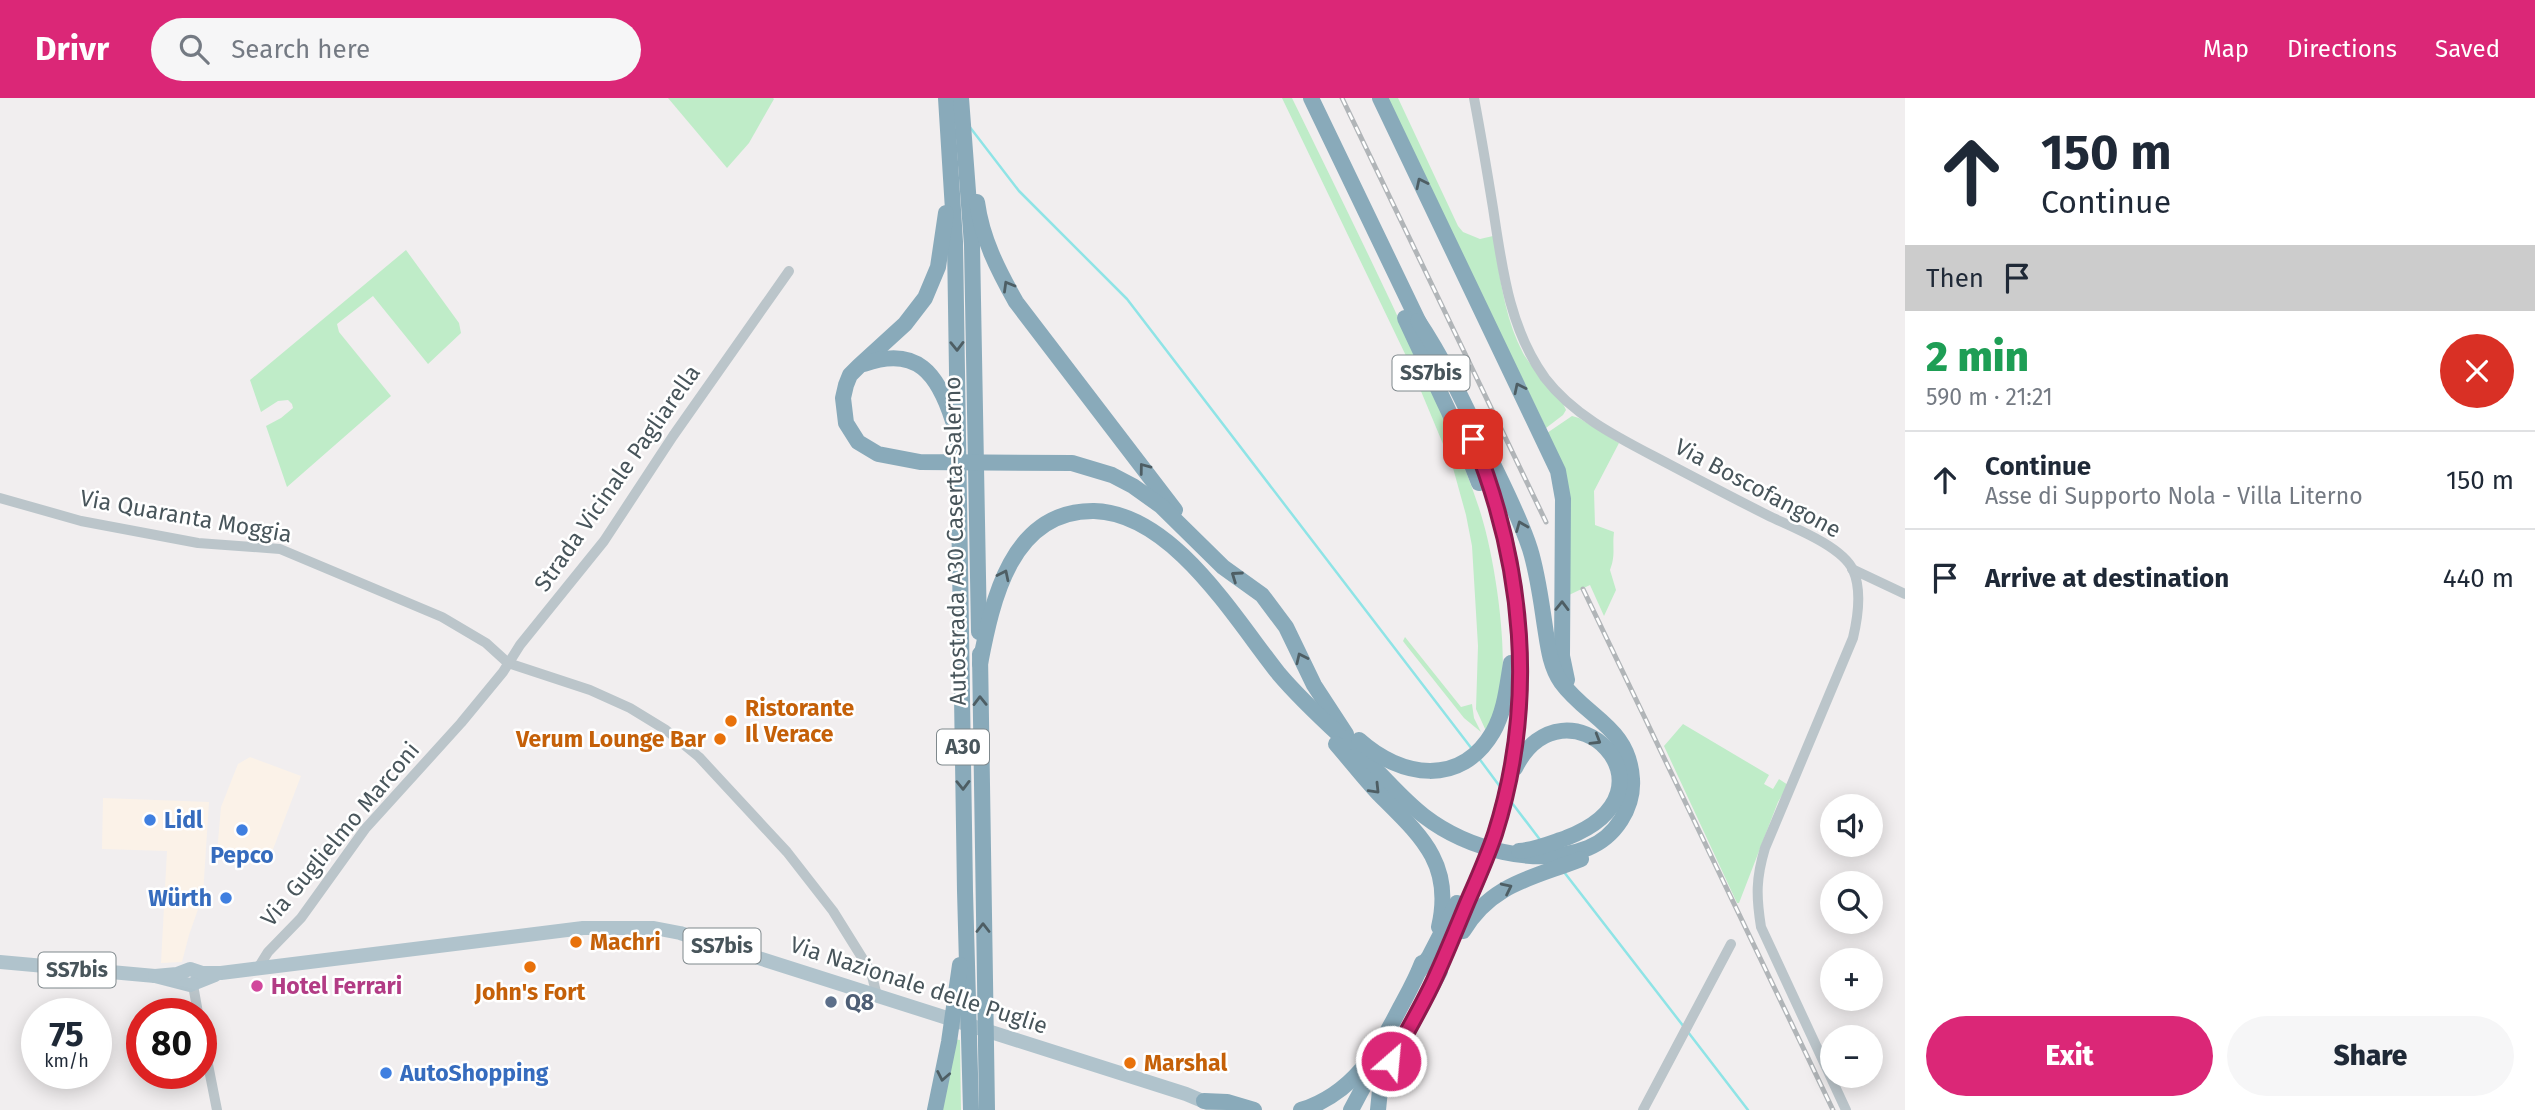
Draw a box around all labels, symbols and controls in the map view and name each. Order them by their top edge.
search box [151,18,641,81]
text: Drivr [35,29,109,69]
icon: search [175,30,213,68]
text: Search here [231,34,370,65]
text: Map [2203,35,2249,63]
text: Directions [2287,35,2397,63]
text: Saved [2435,35,2500,63]
text: 150 m [2041,123,2172,182]
icon: ahead [1926,126,2017,217]
one-way arrow [1415,178,1429,190]
text: Continue [2041,183,2171,221]
icon: arrive [1998,259,2036,297]
text: Then [1926,263,1984,294]
one-way arrow [1003,281,1016,294]
text: 2 min [1926,332,2029,382]
button: close [2440,334,2514,408]
one-way arrow [949,341,965,352]
road number: SS7bis [1392,356,1470,390]
street label: Strada Vicinale Pagliarella [528,359,706,597]
street label: Autostrada A30 Caserta-Salerno [938,376,972,706]
one-way arrow [1514,383,1528,395]
text: 590 m · 21:21 [1926,383,2053,411]
pin [1443,409,1503,469]
icon: arrive [1454,420,1492,458]
street label: Via Boscofangone [1670,432,1846,544]
text: Continue [1985,451,2091,482]
icon: ahead [1926,461,1964,499]
one-way arrow [1139,464,1152,476]
text: 150 m [2446,465,2514,496]
text: Asse di Supporto Nola - Villa Literno [1985,482,2363,510]
street label: Via Quaranta Moggia [78,484,294,548]
one-way arrow [1516,521,1530,533]
icon: arrive [1926,559,1964,597]
text: Arrive at destination [1985,563,2229,594]
text: 440 m [2443,563,2514,594]
one-way arrow [996,570,1010,582]
one-way arrow [1231,572,1244,584]
one-way arrow [1554,600,1570,611]
one-way arrow [1295,653,1309,665]
place label: Ristorante Il Verace [745,694,854,748]
one-way arrow [973,695,988,706]
marker: Ristorante Il Verace [723,713,739,729]
place label: Verum Lounge Bar [515,725,707,753]
road number: A30 [937,730,989,764]
marker: Verum Lounge Bar [712,731,728,747]
one-way arrow [1588,732,1601,745]
street label: Via Guglielmo Marconi [255,736,425,932]
one-way arrow [955,781,971,791]
one-way arrow [1366,781,1379,794]
map controls [1820,794,1883,1088]
button: sound [1820,794,1883,857]
place label: Lidl [164,806,203,834]
marker: Lidl [142,812,158,828]
marker: Pepco [234,822,250,838]
place label: Pepco [210,841,274,869]
button: search [1820,871,1883,934]
one-way arrow [1500,882,1512,896]
place label: Würth [148,884,212,912]
marker: Würth [218,890,234,906]
one-way arrow [976,923,991,934]
place label: Machri [590,928,661,956]
road number: SS7bis [684,928,760,964]
street label: Via Nazionale delle Puglie [787,930,1051,1040]
marker: Machri [568,934,584,950]
button: + [1820,948,1883,1011]
road number: SS7bis [38,952,116,988]
marker: John's Fort [522,959,538,975]
place label: Hotel Ferrari [271,972,402,1000]
marker: Hotel Ferrari [249,978,265,994]
place label: John's Fort [474,978,586,1006]
place label: Q8 [845,988,874,1016]
marker: Q8 [823,994,839,1010]
speed limit sign: 80 [126,998,217,1089]
text: 75 [49,1013,84,1055]
button: Exit [1926,1016,2213,1096]
button: Share [2227,1016,2514,1096]
position arrow [1354,1024,1428,1098]
button: − [1820,1025,1883,1088]
place label: Marshal [1144,1049,1227,1077]
text: km/h [44,1050,89,1072]
marker: Marshal [1122,1055,1138,1071]
place label: AutoShopping [399,1059,549,1087]
marker: AutoShopping [378,1065,394,1081]
one-way arrow [936,1070,951,1082]

